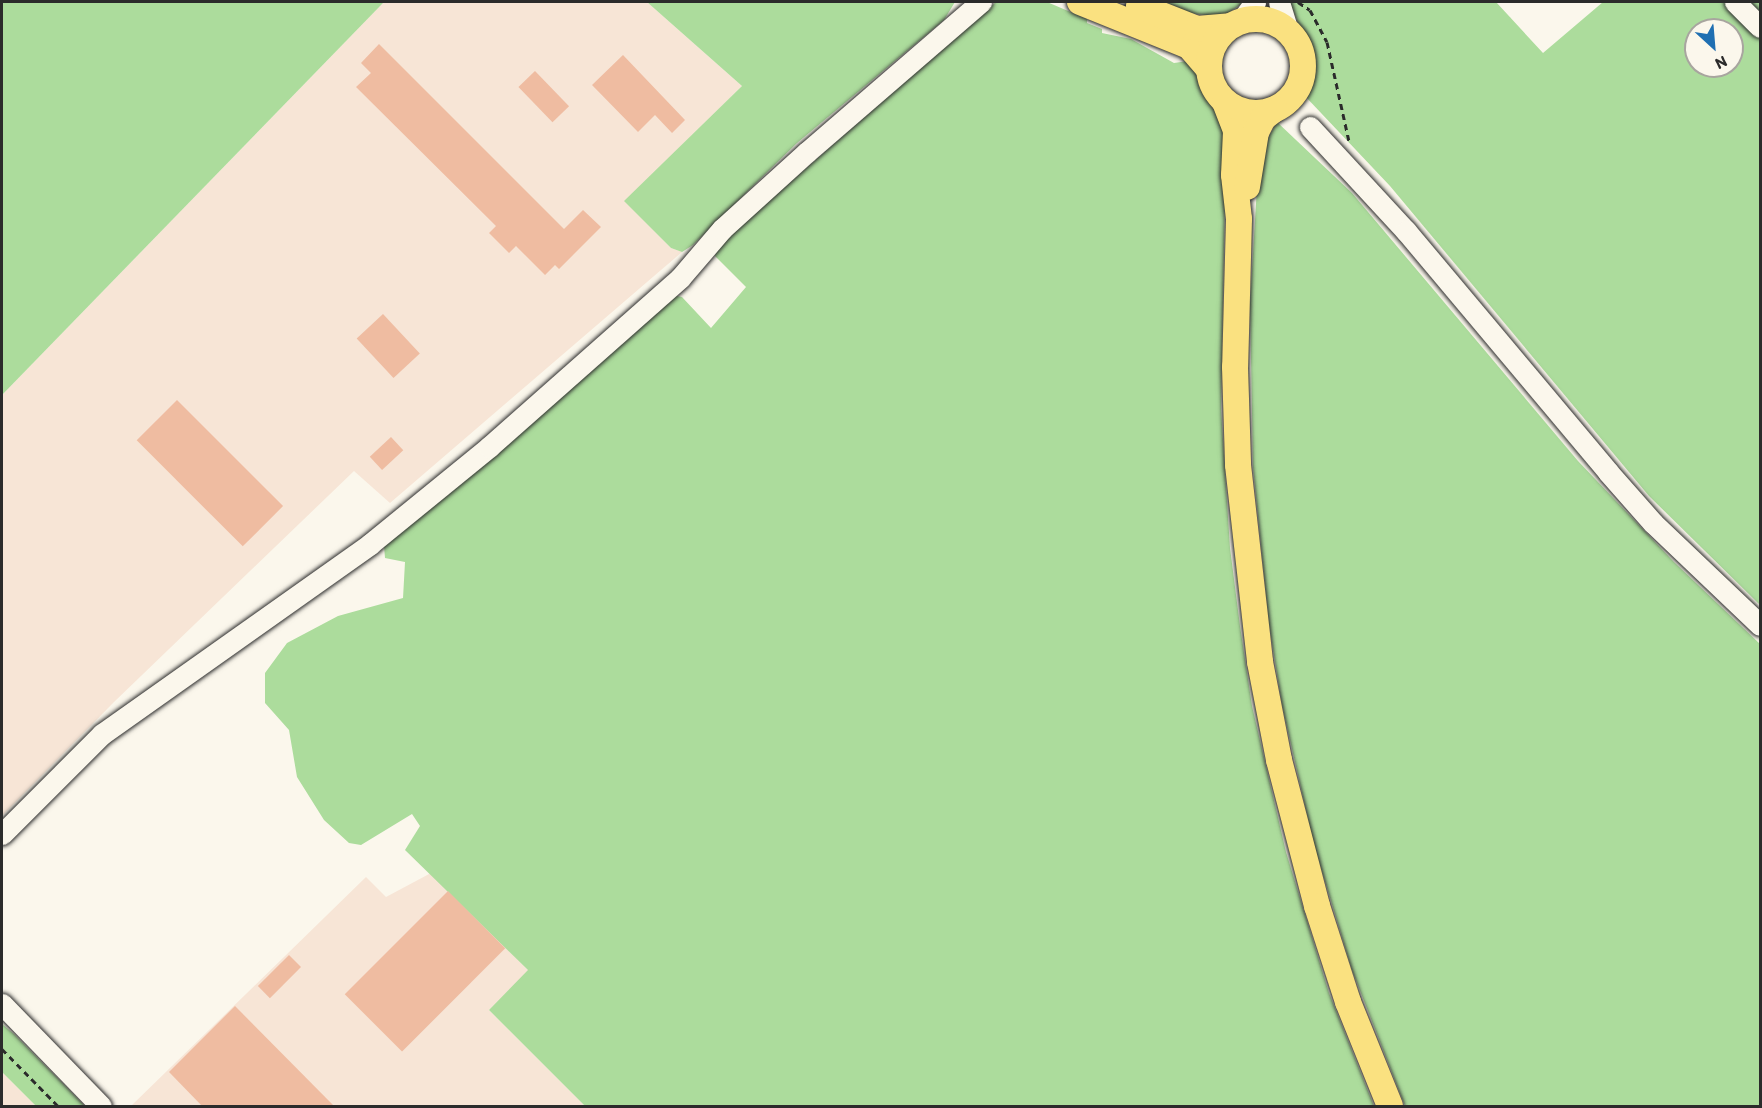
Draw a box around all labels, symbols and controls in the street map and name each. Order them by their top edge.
north arrow [1684,18,1744,78]
text: N [1712,52,1730,74]

